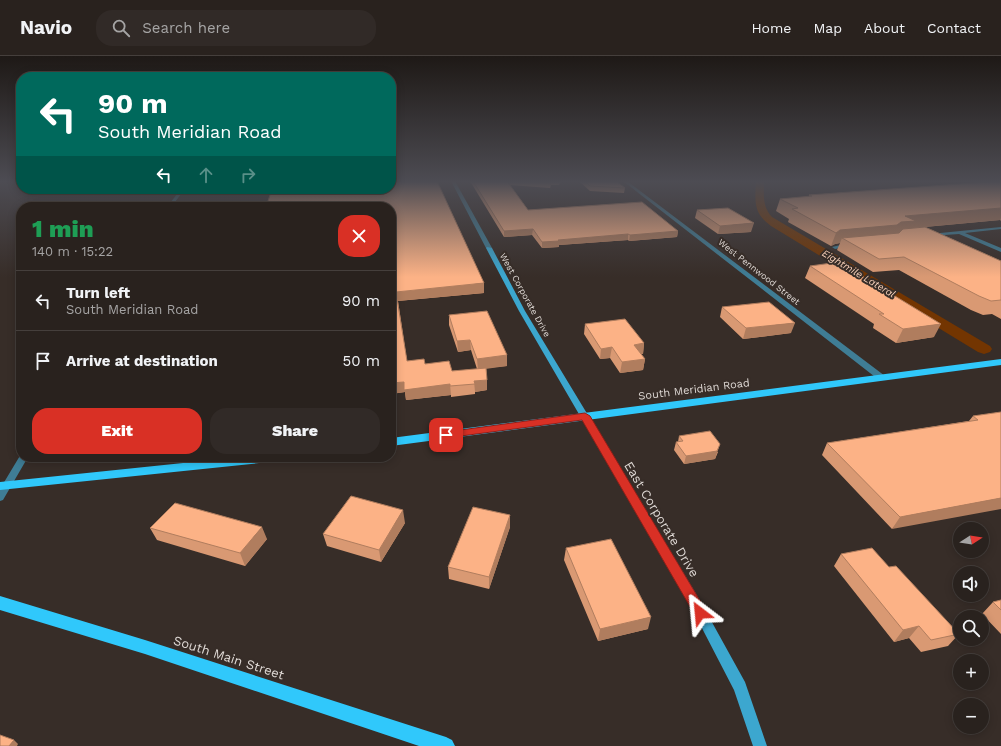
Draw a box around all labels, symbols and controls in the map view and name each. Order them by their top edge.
search box [96,10,376,46]
text: Navio [20,16,72,39]
icon: search [110,17,132,39]
text: Search here [142,19,230,37]
text: Home [751,20,791,36]
text: Map [813,20,842,36]
text: About [864,20,905,36]
text: Contact [927,20,981,36]
text: 90 m [98,87,168,120]
icon: left [32,88,84,140]
text: South Meridian Road [98,121,282,142]
icon: left [153,164,175,186]
icon: ahead [195,164,217,186]
icon: right [237,164,259,186]
text: 1 min [32,215,94,243]
button: close [338,215,380,257]
street label: West Pennwood Street [716,237,802,307]
text: 140 m · 15:22 [32,244,113,259]
water label: Eightmile Lateral [820,247,897,300]
street label: West Corporate Drive [498,251,552,339]
text: Turn left [66,284,130,302]
icon: left [32,290,54,312]
text: 90 m [342,292,380,310]
text: South Meridian Road [66,302,199,317]
icon: arrive [32,350,54,372]
text: Arrive at destination [66,352,218,370]
text: 50 m [343,352,380,370]
street label: South Meridian Road [638,376,751,403]
button: Exit [32,408,202,454]
button: Share [210,408,380,454]
pin [429,418,463,452]
icon: arrive [435,424,457,446]
street label: East Corporate Drive [621,459,702,580]
north arrow [953,522,989,558]
map controls [953,522,989,734]
button: sound [953,566,989,602]
position arrow [679,592,721,634]
button: search [953,610,989,646]
street label: South Main Street [172,632,287,683]
button: + [953,654,989,690]
button: − [953,698,989,734]

